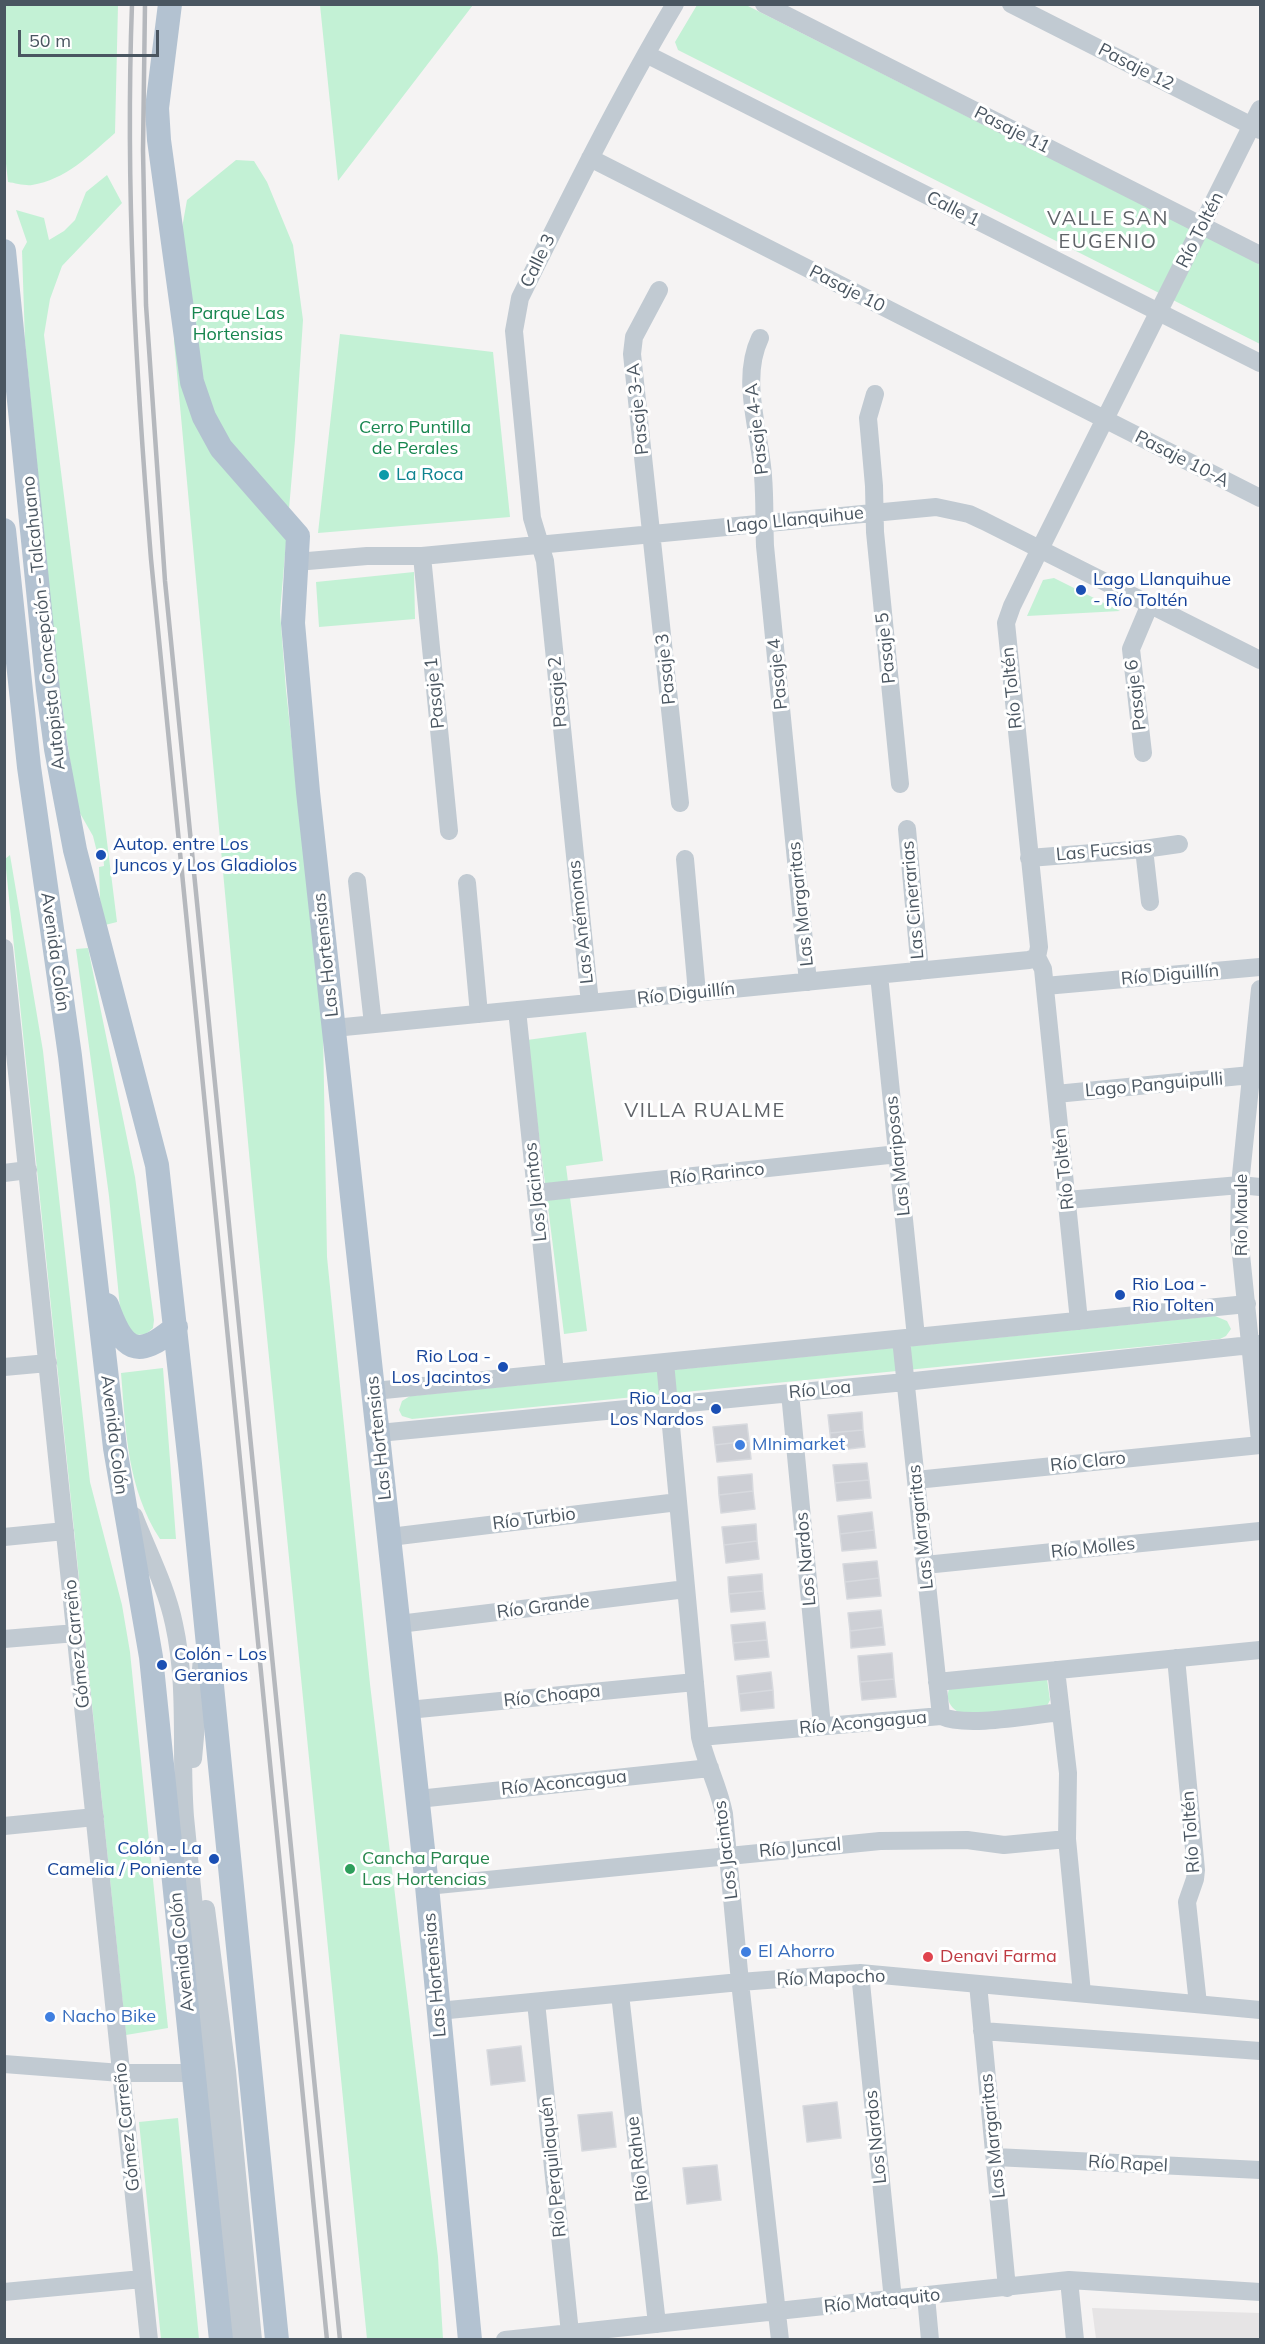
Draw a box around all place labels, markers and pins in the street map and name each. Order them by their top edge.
place label: La Roca [396,464,463,486]
marker: La Roca [377,468,391,482]
place label: Lago Llanquihue - Río Toltén [1093,569,1231,612]
marker: Lago Llanquihue - Río Toltén [1074,583,1088,597]
place label: Autop. entre Los Juncos y Los Gladiolos [113,834,297,876]
marker: Autop. entre Los Juncos y Los Gladiolos [94,848,108,862]
place label: Rio Loa - Rio Tolten [1132,1274,1214,1316]
marker: Rio Loa - Rio Tolten [1113,1288,1127,1302]
place label: Rio Loa - Los Jacintos [391,1346,491,1388]
marker: Rio Loa - Los Jacintos [496,1360,510,1374]
place label: Rio Loa - Los Nardos [610,1388,704,1430]
marker: Rio Loa - Los Nardos [709,1402,723,1416]
place label: MInimarket [752,1434,845,1456]
marker: MInimarket [733,1438,747,1452]
place label: Colón - Los Geranios [174,1644,267,1686]
marker: Colón - Los Geranios [155,1658,169,1672]
place label: Colón - La Camelia / Poniente [47,1838,202,1880]
place label: Cancha Parque Las Hortencias [362,1848,490,1890]
marker: Colón - La Camelia / Poniente [207,1852,221,1866]
marker: Cancha Parque Las Hortencias [343,1862,357,1876]
place label: El Ahorro [758,1941,835,1963]
marker: El Ahorro [739,1945,753,1959]
place label: Denavi Farma [940,1946,1057,1968]
marker: Denavi Farma [921,1950,935,1964]
place label: Nacho Bike [62,2006,156,2028]
marker: Nacho Bike [43,2010,57,2024]

